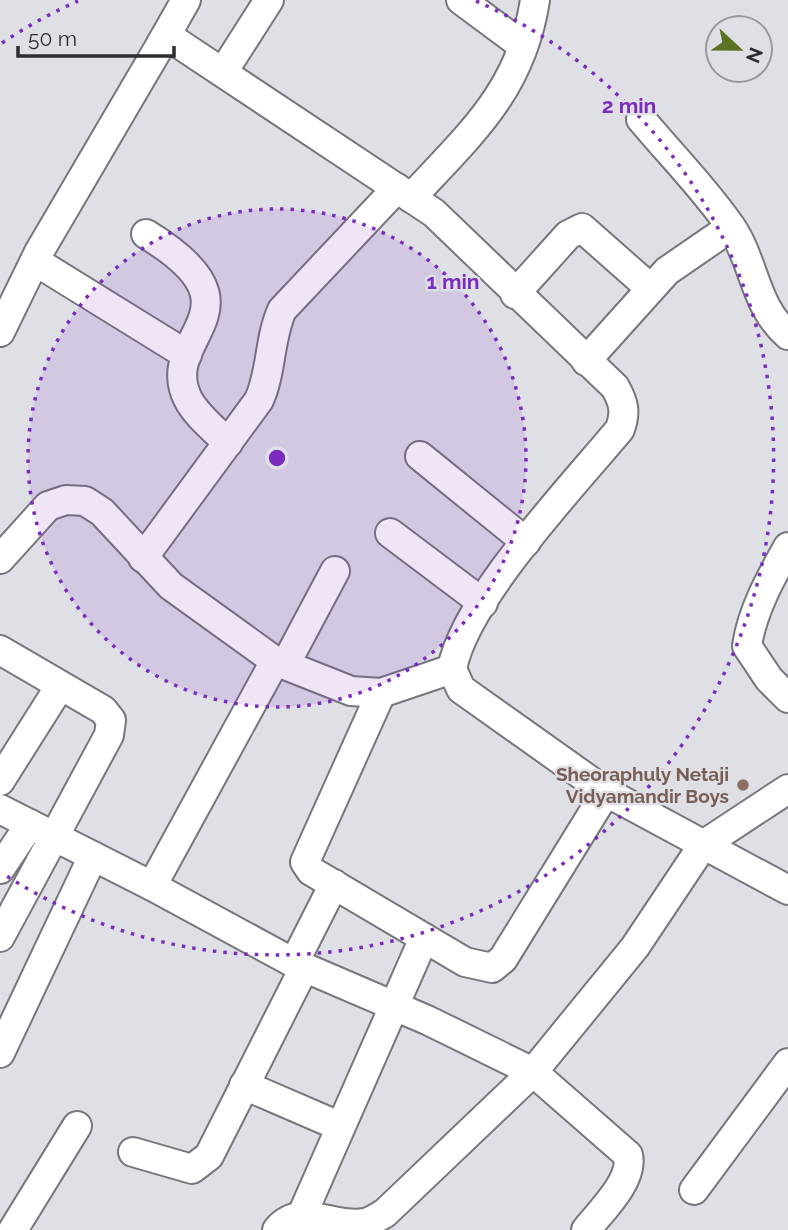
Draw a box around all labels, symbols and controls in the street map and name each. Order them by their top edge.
scale bar [18,14,173,58]
north arrow [704,14,774,84]
text: 50 m [28,26,77,51]
text: N [742,45,768,66]
text: 2 min [602,93,656,118]
text: 1 min [426,269,480,294]
centre of rings [265,446,289,470]
place label: Sheoraphuly Netaji Vidyamandir Boys [556,763,729,807]
marker: Sheoraphuly Netaji Vidyamandir Boys [735,777,751,793]

